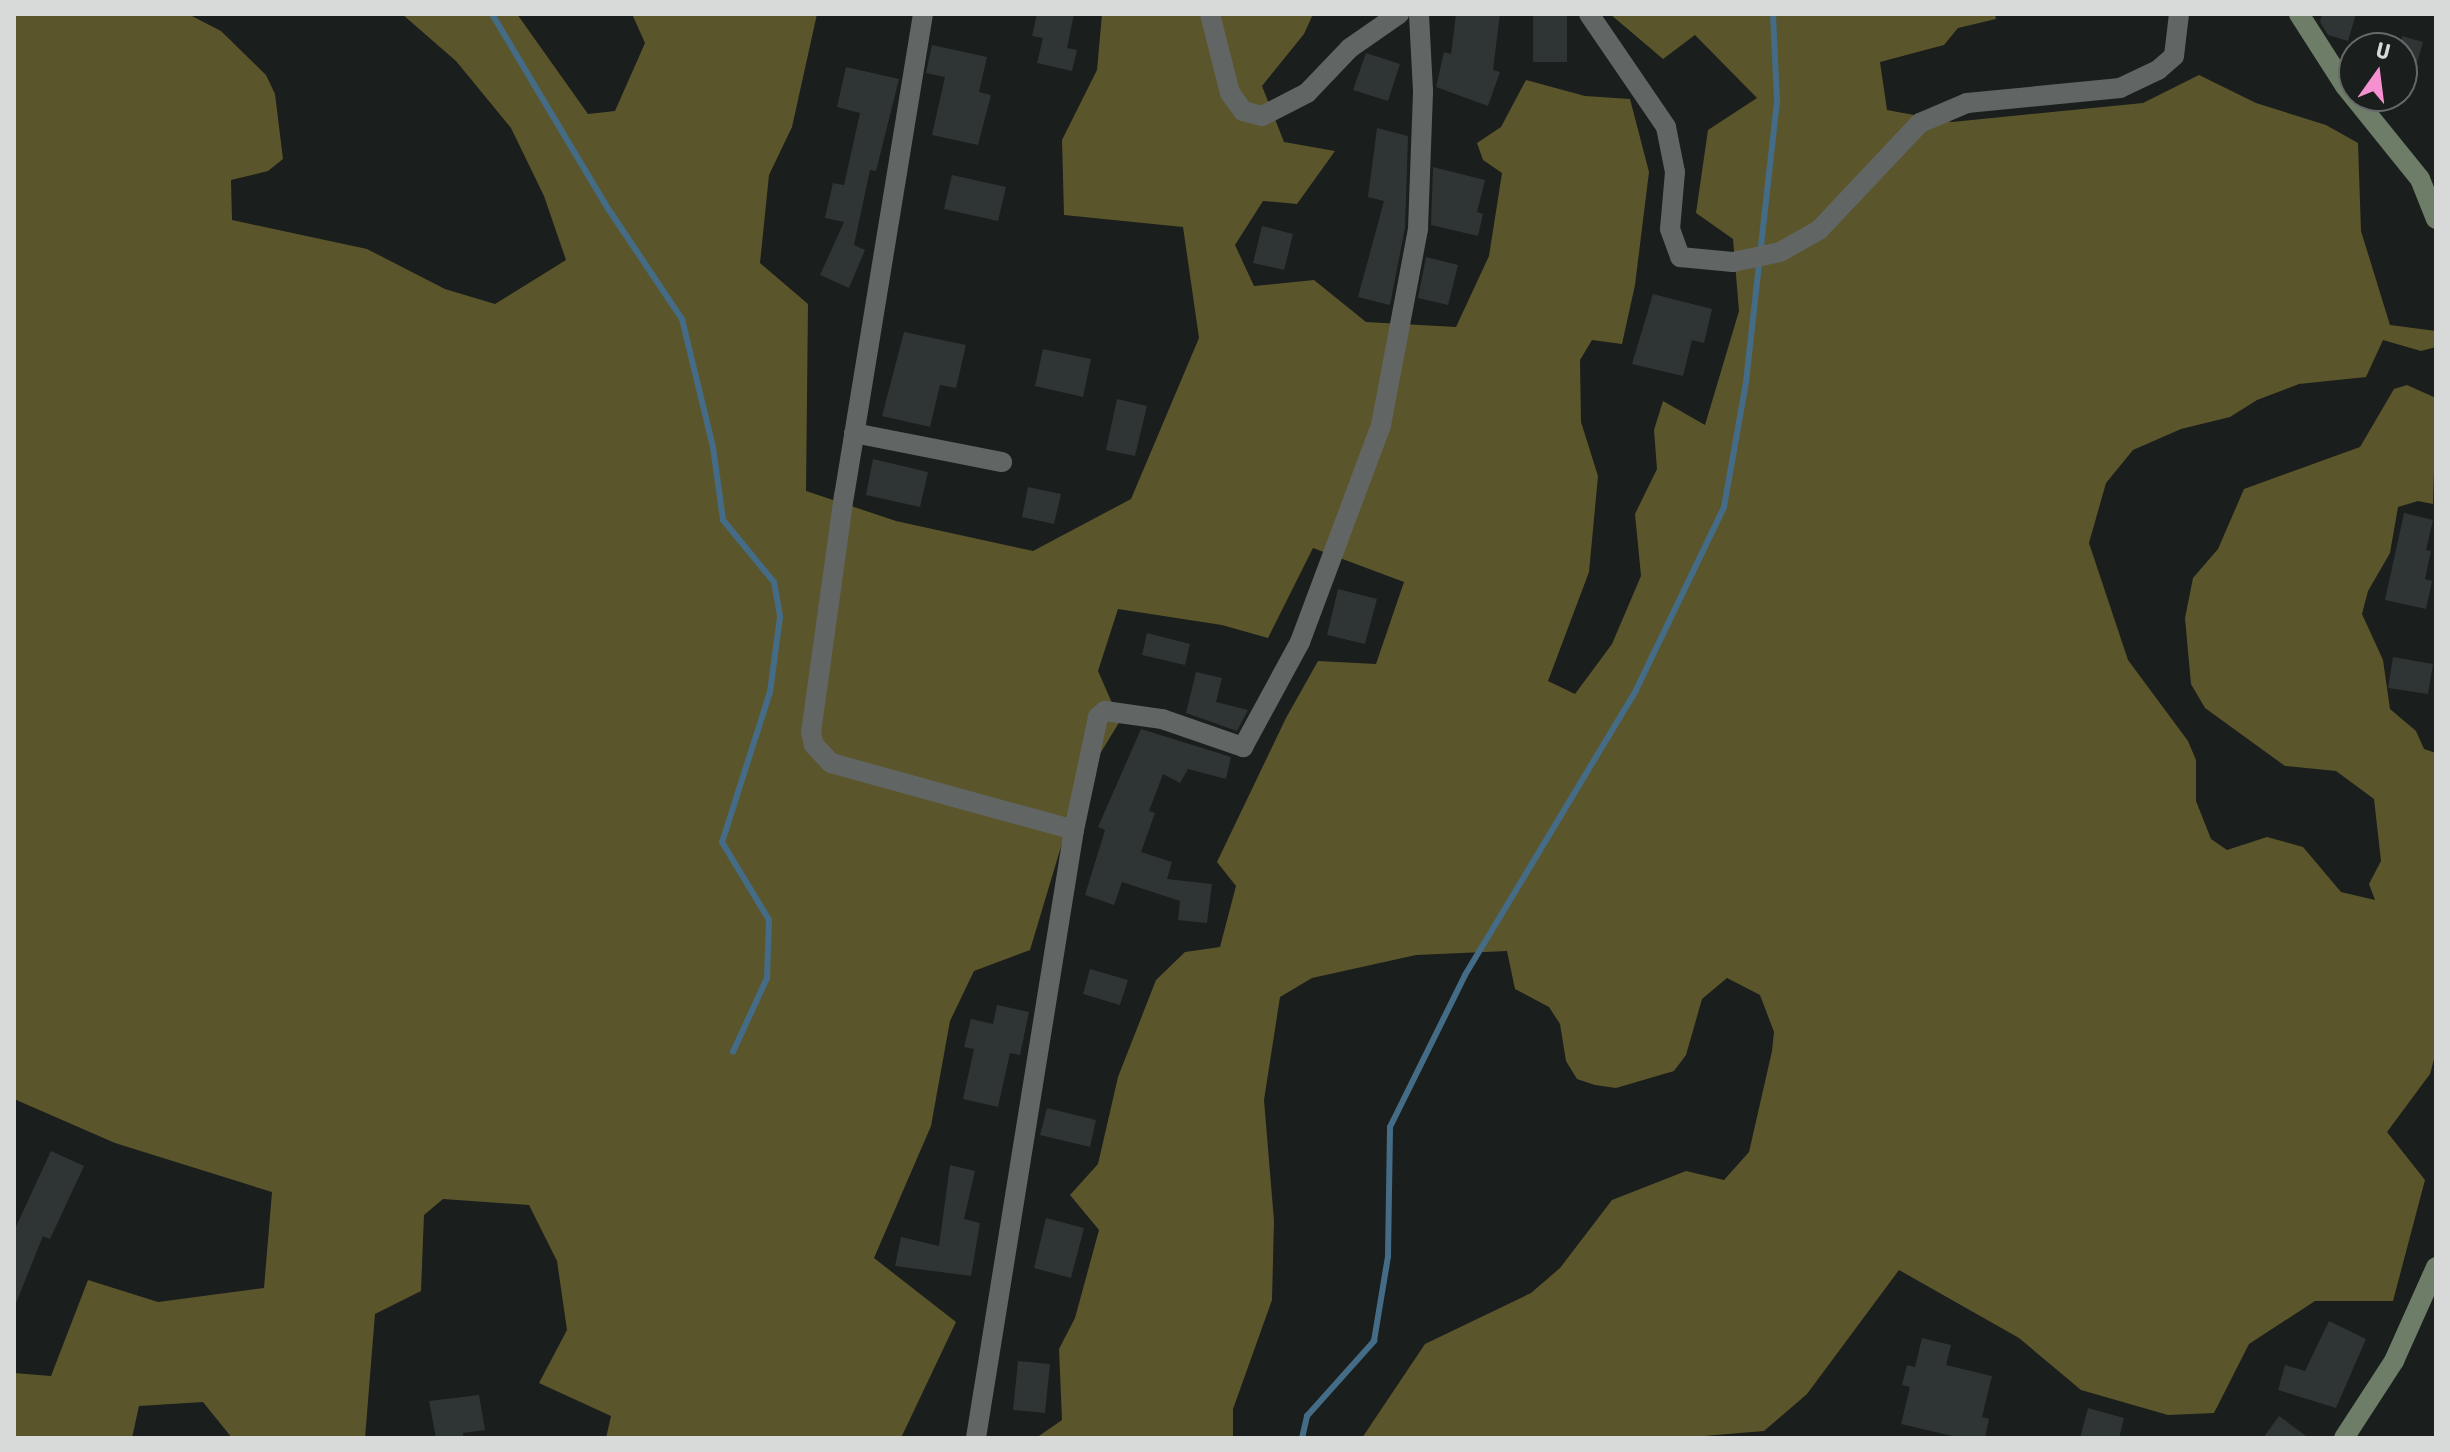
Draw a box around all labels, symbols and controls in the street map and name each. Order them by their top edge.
north arrow [2338,32,2418,112]
text: U [2374,36,2393,65]

